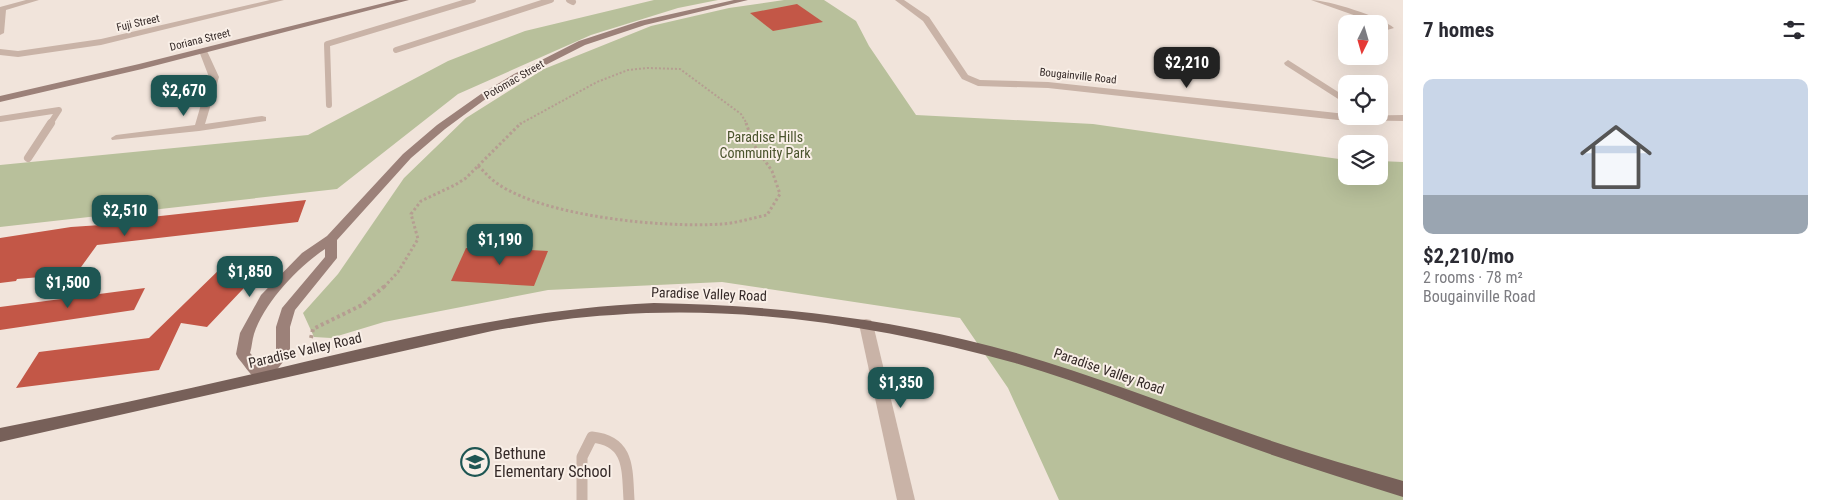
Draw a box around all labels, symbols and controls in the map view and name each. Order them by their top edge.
street label: Fuji Street [115,12,161,34]
north arrow [1338,15,1388,65]
map controls [1338,15,1388,185]
icon: filters [1780,16,1808,44]
text: 7 homes [1423,18,1494,42]
street label: Doriana Street [168,26,232,54]
pin: $2,210 [1146,46,1228,89]
text: $2,210 [1165,53,1209,72]
street label: Potomac Street [482,58,546,102]
street label: Bougainville Road [1039,65,1117,87]
pin: $2,670 [143,74,225,117]
button: locate [1338,75,1388,125]
text: $2,670 [162,81,206,100]
icon: home [1571,112,1661,202]
park label: Paradise Hills Community Park [720,129,811,161]
button: layers [1338,135,1388,185]
pin: $2,510 [84,194,166,237]
text: $2,510 [103,201,147,220]
pin: $1,190 [459,224,541,266]
text: $1,190 [478,230,522,249]
text: $2,210/mo [1423,244,1514,268]
pin: $1,850 [209,256,291,298]
text: $1,850 [228,262,272,281]
pin: $1,500 [27,266,109,309]
text: 2 rooms · 78 m² [1423,268,1523,287]
text: $1,500 [46,273,90,292]
street label: Paradise Valley Road [651,284,767,304]
text: Bougainville Road [1423,287,1536,306]
street label: Paradise Valley Road [247,329,363,371]
street label: Paradise Valley Road [1052,345,1166,397]
pin: $1,350 [860,366,942,409]
text: $1,350 [879,373,923,392]
place label: Bethune Elementary School [494,444,611,481]
school or university icon: Bethune Elementary School [460,447,490,477]

